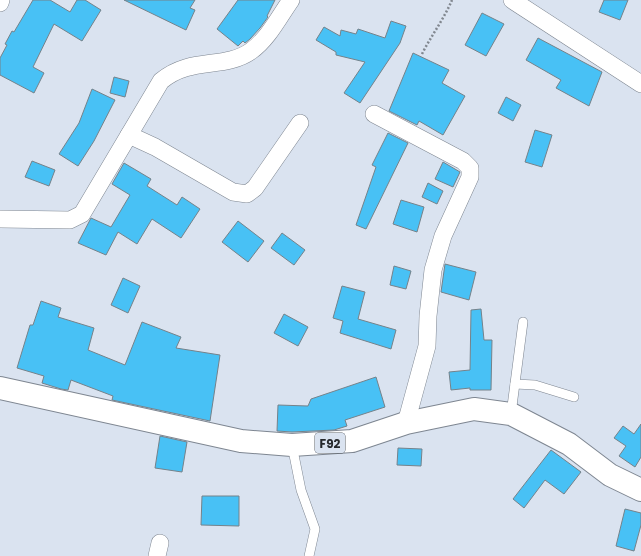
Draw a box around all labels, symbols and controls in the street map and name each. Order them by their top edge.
road number: F92 [315,433,345,453]

